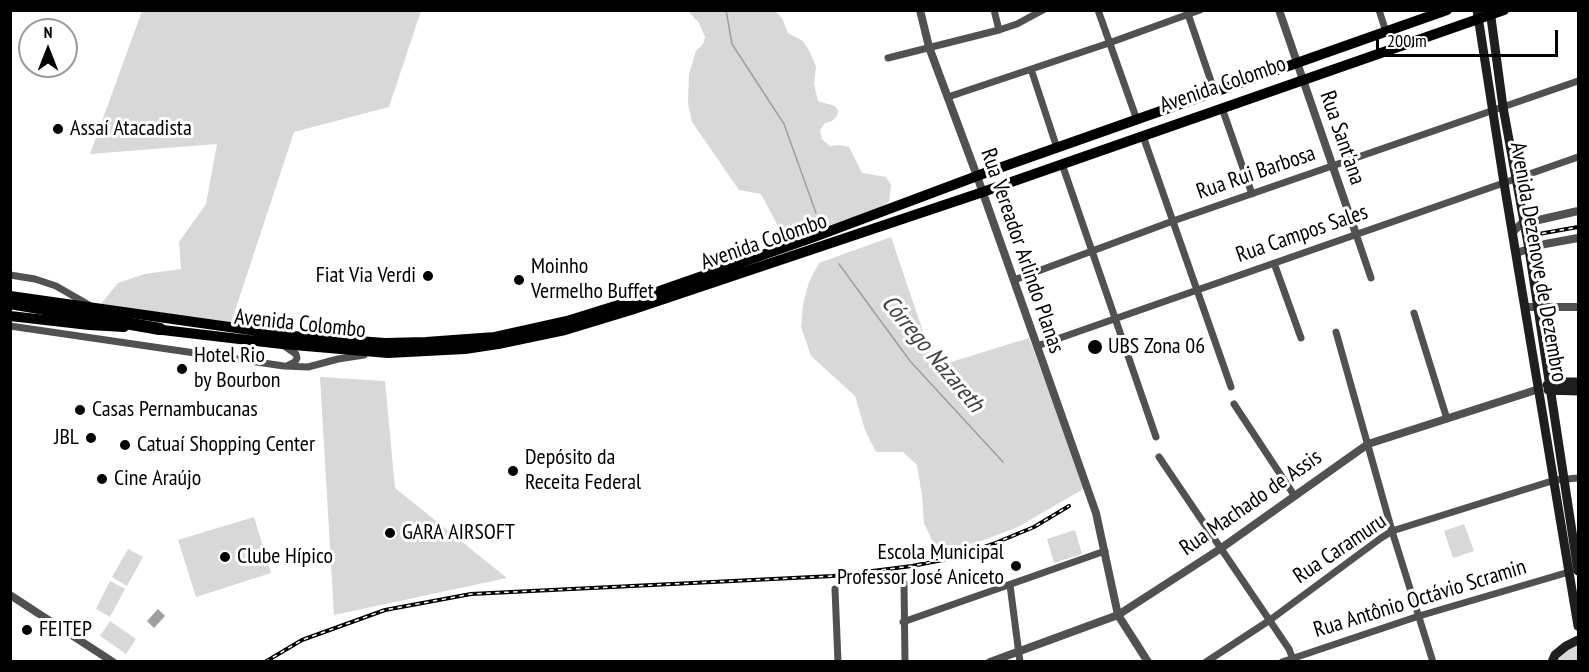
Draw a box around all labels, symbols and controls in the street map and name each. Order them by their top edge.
north arrow [18,18,78,78]
scale bar [1379,18,1560,56]
text: N [44,22,52,42]
text: 200 m [1387,29,1427,52]
street label: Avenida Colombo [1156,51,1290,119]
street label: Rua Sant'ana [1314,88,1370,188]
place label: Assaí Atacadista [70,116,192,142]
marker: Assaí Atacadista [51,122,65,136]
street label: Rua Rui Barbosa [1193,140,1319,206]
street label: Avenida Dezenove de Dezembro [1504,140,1572,384]
street label: Rua Vereador Arlindo Planas [975,145,1069,357]
street label: Rua Campos Sales [1233,199,1371,269]
street label: Avenida Colombo [697,208,831,276]
place label: Moinho Vermelho Buffet [531,254,654,306]
place label: Fiat Via Verdi [316,263,416,289]
marker: Fiat Via Verdi [421,269,435,283]
marker: Moinho Vermelho Buffet [512,273,526,287]
water label: Córrego Nazareth [875,290,989,418]
street label: Avenida Colombo [233,304,367,344]
place label: UBS Zona 06 [1108,334,1205,360]
marker: UBS Zona 06 [1086,338,1104,356]
place label: Hotel Rio by Bourbon [194,343,280,394]
marker: Hotel Rio by Bourbon [175,362,189,376]
place label: Casas Pernambucanas [92,397,258,423]
marker: Casas Pernambucanas [73,403,87,417]
place label: JBL [54,425,79,451]
marker: JBL [84,431,98,445]
place label: Catuaí Shopping Center [137,432,315,458]
marker: Catuaí Shopping Center [118,438,132,452]
street label: Rua Machado de Assis [1175,444,1327,562]
place label: Depósito da Receita Federal [525,445,641,496]
marker: Depósito da Receita Federal [506,464,520,478]
place label: Cine Araújo [114,466,201,492]
marker: Cine Araújo [95,472,109,486]
street label: Rua Caramuru [1288,508,1392,590]
place label: GARA AIRSOFT [402,520,515,546]
marker: GARA AIRSOFT [383,526,397,540]
place label: Escola Municipal Professor José Aniceto [837,540,1004,592]
place label: Clube Hípico [237,544,333,570]
marker: Clube Hípico [218,550,232,564]
street label: Rua Antônio Octávio Scramin [1311,554,1529,644]
marker: Escola Municipal Professor José Aniceto [1009,559,1023,573]
place label: FEITEP [39,617,92,643]
marker: FEITEP [20,623,34,637]

